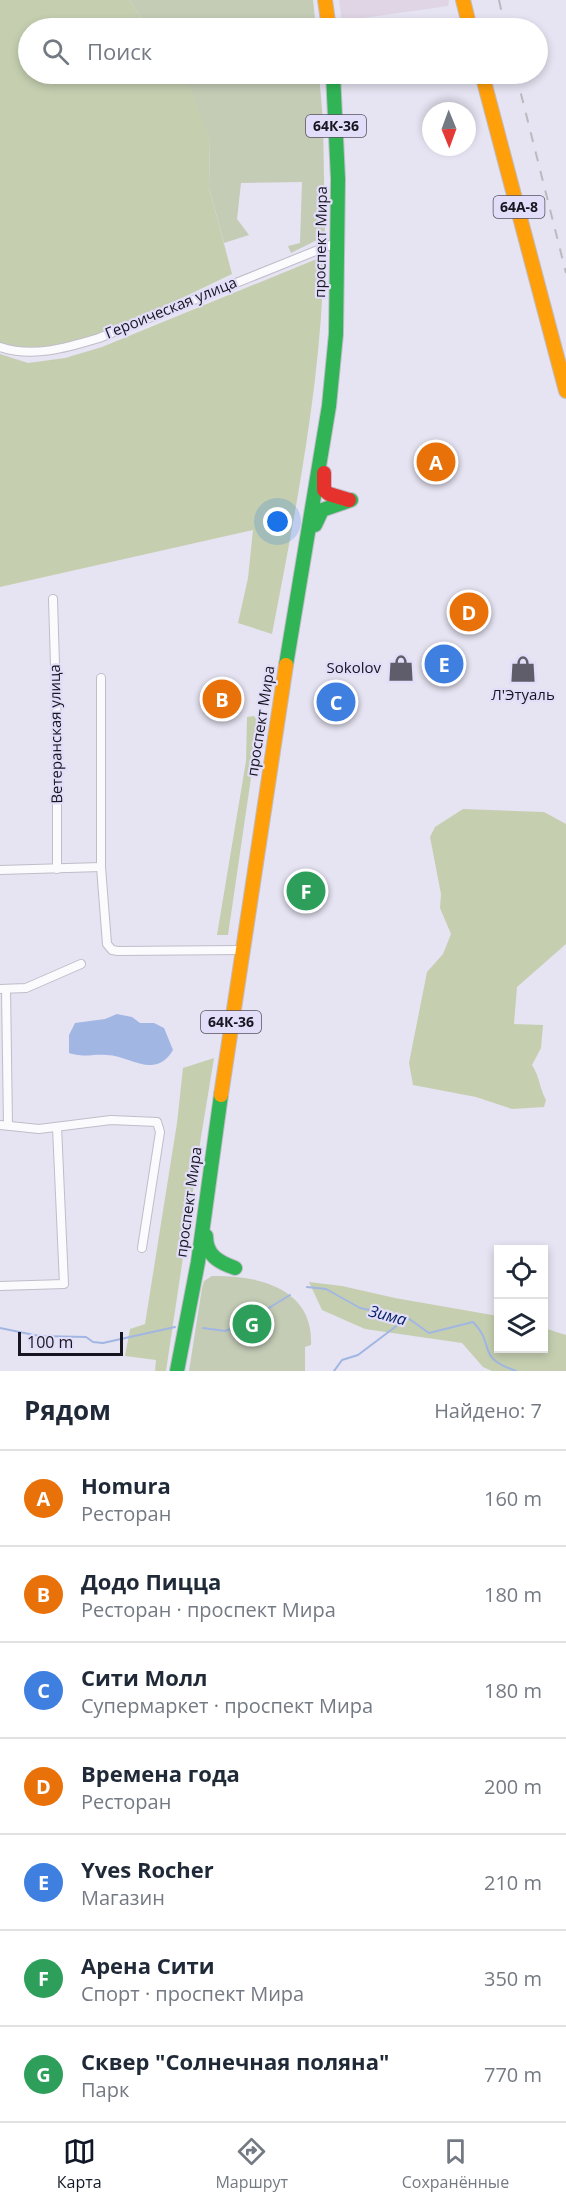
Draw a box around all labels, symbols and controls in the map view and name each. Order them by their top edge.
search box [18,18,548,84]
icon: search [39,35,72,68]
text: Поиск [87,36,152,66]
north arrow [422,102,476,156]
road number: 64К-36 [306,115,366,137]
street label: проспект Мира [309,186,331,298]
road number: 64А-8 [494,196,544,218]
street label: Героическая улица [102,272,239,343]
pin: A [416,440,456,484]
your location [263,507,292,536]
pin: D [450,590,488,634]
pin: E [424,642,464,686]
shop icon: Sokolov [386,653,416,683]
shop icon: Л'Этуаль [508,654,538,684]
place label: Sokolov [327,657,381,677]
street label: Ветеранская улица [44,664,66,804]
street label: проспект Мира [241,664,279,778]
pin: B [202,676,242,722]
pin: C [316,680,356,724]
place label: Л'Этуаль [491,684,555,704]
pin: F [286,868,326,914]
road number: 64К-36 [201,1011,261,1033]
street label: проспект Мира [170,1145,206,1259]
map controls [494,1245,548,1353]
button: locate [494,1245,548,1299]
water label: Зима [366,1299,409,1331]
button: layers [494,1299,548,1353]
pin: G [232,1302,272,1346]
scale bar [18,1329,123,1356]
text: 100 m [27,1331,73,1353]
text: Рядом [24,1392,111,1428]
text: Найдено: 7 [434,1397,542,1424]
text: Homura [81,1470,171,1500]
text: A [37,1485,50,1512]
text: 160 m [484,1485,542,1512]
text: Ресторан [81,1500,171,1527]
text: Додо Пицца [81,1566,221,1596]
text: B [37,1581,50,1608]
text: 180 m [484,1581,542,1608]
text: Ресторан · проспект Мира [81,1596,336,1623]
text: Сити Молл [81,1662,207,1692]
text: C [37,1677,50,1704]
text: 180 m [484,1677,542,1704]
text: Супермаркет · проспект Мира [81,1692,373,1719]
text: Времена года [81,1758,240,1788]
text: D [36,1773,51,1800]
text: 200 m [484,1773,542,1800]
text: Ресторан [81,1788,171,1815]
text: Yves Rocher [81,1854,214,1884]
text: E [38,1869,49,1896]
text: 210 m [484,1869,542,1896]
text: Магазин [81,1884,165,1911]
text: Арена Сити [81,1950,215,1980]
text: F [38,1965,49,1992]
text: 350 m [484,1965,542,1992]
text: Спорт · проспект Мира [81,1980,304,2007]
text: Сквер "Солнечная поляна" [81,2046,389,2076]
text: G [36,2061,51,2088]
text: 770 m [484,2061,542,2088]
text: Парк [81,2076,129,2103]
tab: Карта [57,2135,102,2193]
tab: Маршрут [215,2135,288,2193]
tab: Сохранённые [402,2135,509,2193]

